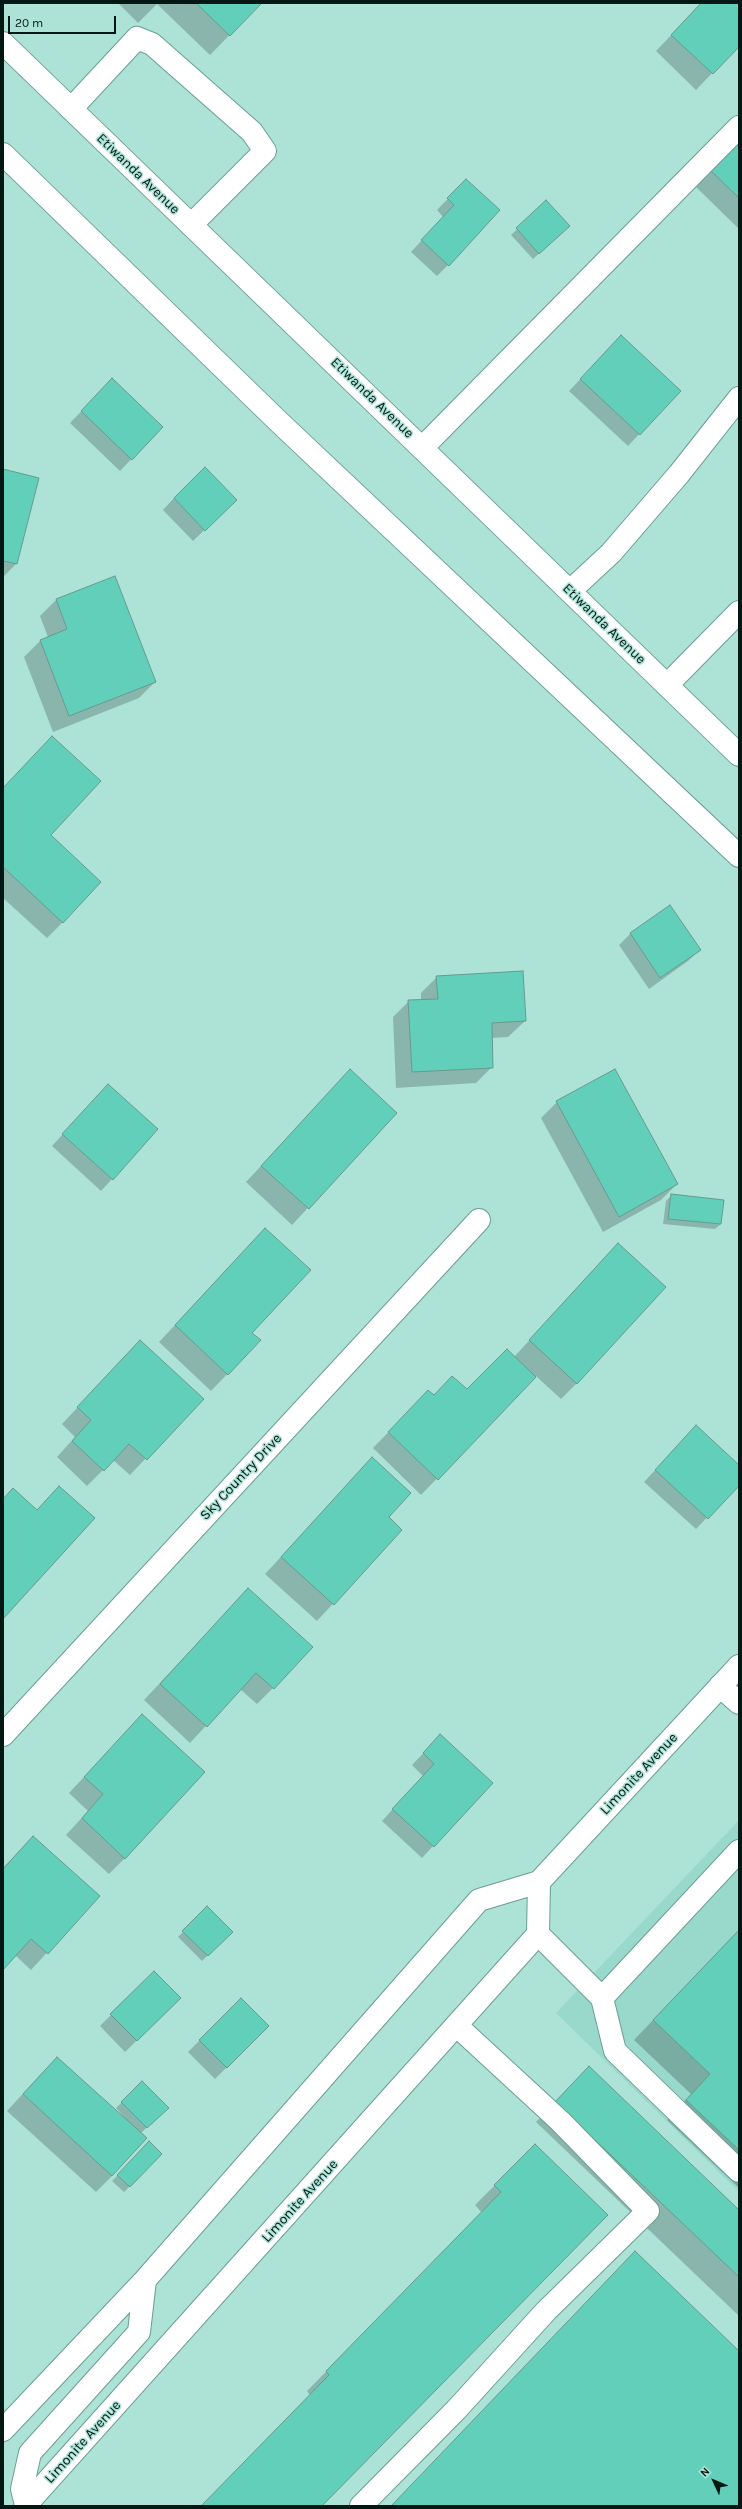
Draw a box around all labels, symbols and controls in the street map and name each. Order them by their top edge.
scale bar [10,8,118,34]
text: 20 m [15,16,43,30]
street label: Etiwanda Avenue [93,130,183,218]
street label: Etiwanda Avenue [327,354,417,442]
street label: Etiwanda Avenue [559,580,649,668]
street label: Sky Country Drive [197,1430,285,1524]
street label: Limonite Avenue [597,1730,681,1818]
street label: Limonite Avenue [258,2156,342,2246]
street label: Limonite Avenue [41,2397,125,2487]
north arrow [694,2461,734,2501]
text: N [698,2465,712,2480]

